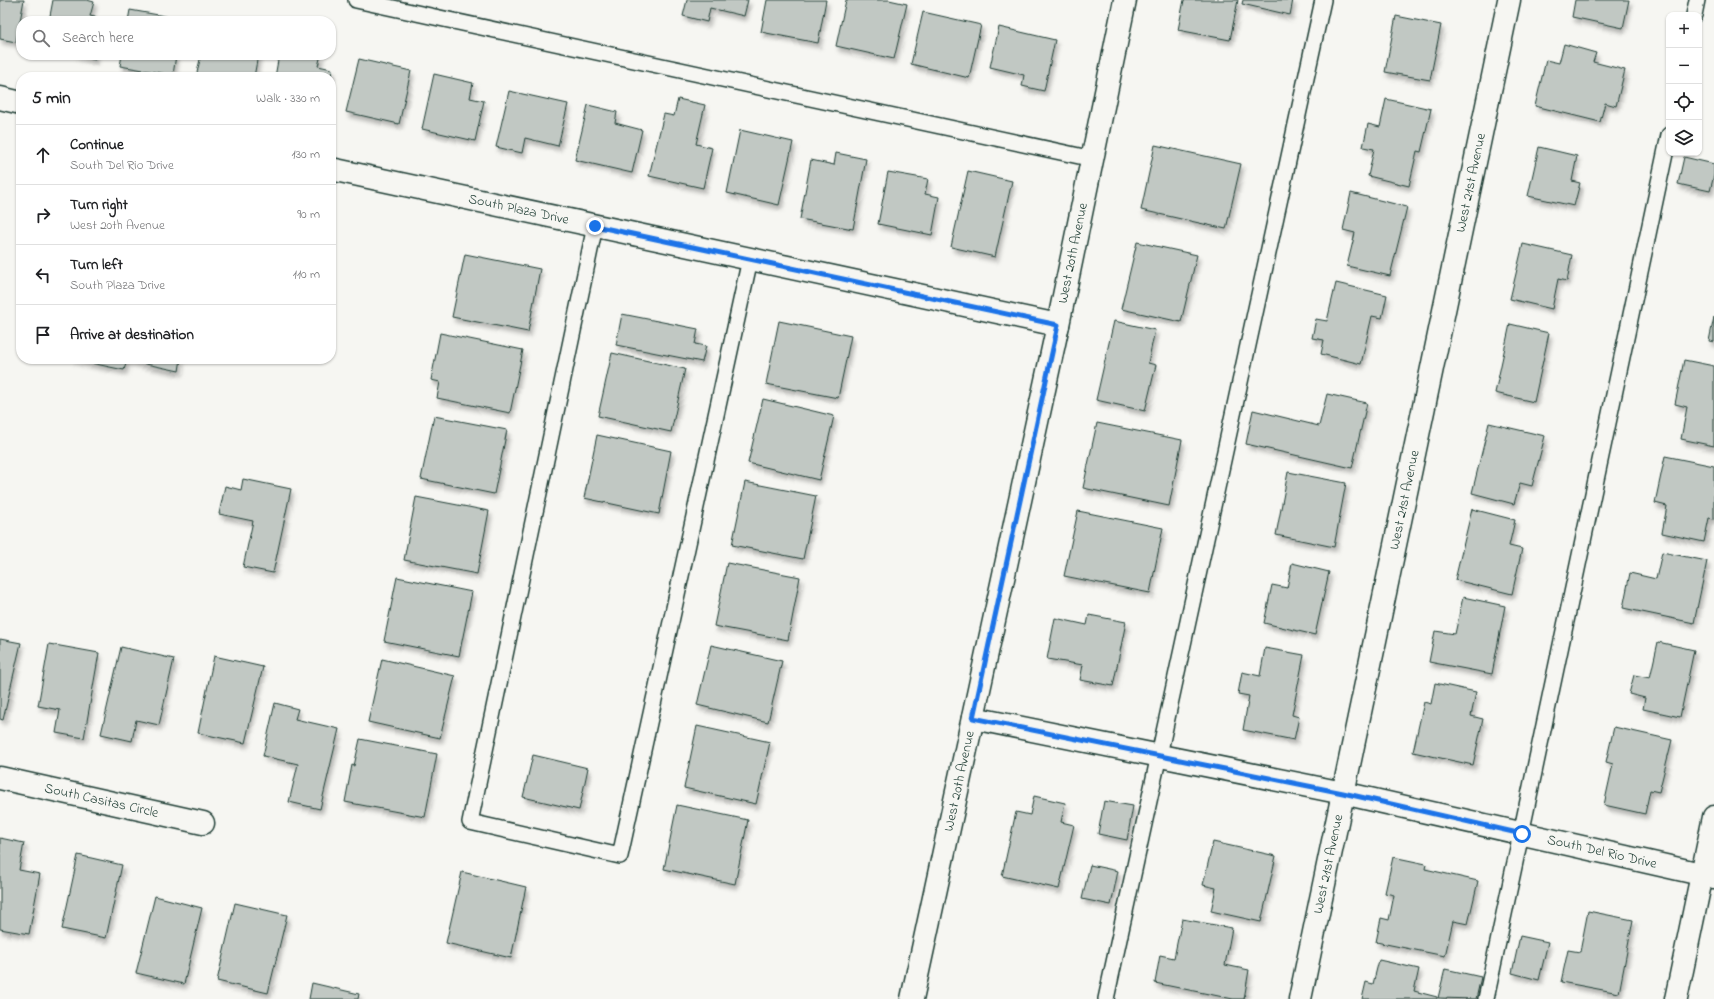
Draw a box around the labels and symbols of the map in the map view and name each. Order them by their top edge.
street label: West 21st Avenue [1450,130,1492,234]
street label: South Plaza Drive [466,188,572,230]
street label: West 20th Avenue [1052,200,1094,305]
route end [586,217,604,235]
street label: West 21st Avenue [1384,447,1425,551]
street label: West 20th Avenue [938,728,980,833]
street label: South Casitas Circle [42,778,161,824]
street label: West 21st Avenue [1308,812,1349,916]
route start [1513,825,1531,843]
street label: South Del Rio Drive [1545,829,1659,874]

